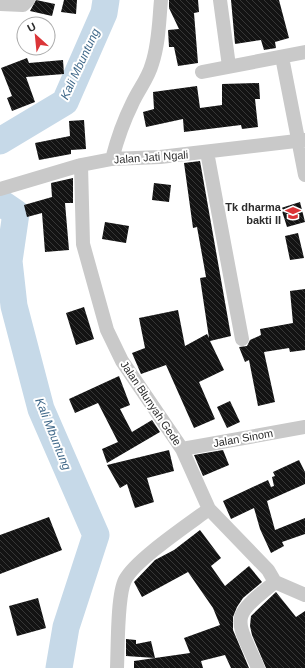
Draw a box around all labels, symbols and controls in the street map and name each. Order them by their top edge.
north arrow [16,16,56,56]
text: U [25,20,38,34]
water label: Kali Mbuntung [57,26,103,102]
street label: Jalan Jati Ngali [113,148,189,166]
place label: Tk dharma bakti II [225,201,282,226]
school or university icon: Tk dharma bakti II [284,204,302,222]
street label: Jalan Blunyah Gede [118,359,184,447]
water label: Kali Mbuntung [32,396,74,472]
street label: Jalan Sinom [212,427,274,449]

